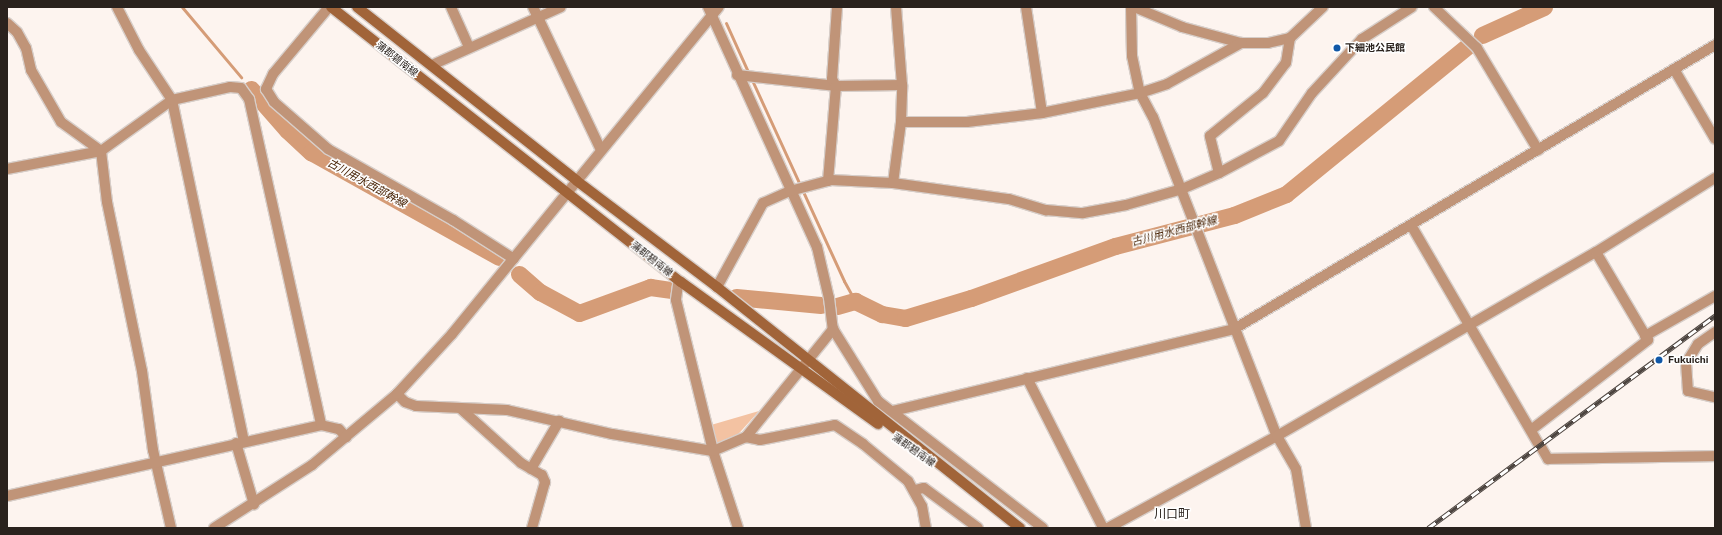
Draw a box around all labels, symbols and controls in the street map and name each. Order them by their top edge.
street label: 蒲郡碧南線 [374,39,420,79]
place label: 下細池公民館 [1345,42,1405,54]
marker: 下細池公民館 [1332,43,1342,53]
water label: 古川用水西部幹線 [325,156,409,210]
water label: 古川用水西部幹線 [1130,213,1218,249]
street label: 蒲郡碧南線 [629,239,675,279]
marker: Fukuichi [1653,354,1665,366]
place label: Fukuichi [1668,354,1708,366]
street label: 蒲郡碧南線 [890,431,938,469]
district label: 川口町 [1154,508,1190,522]

